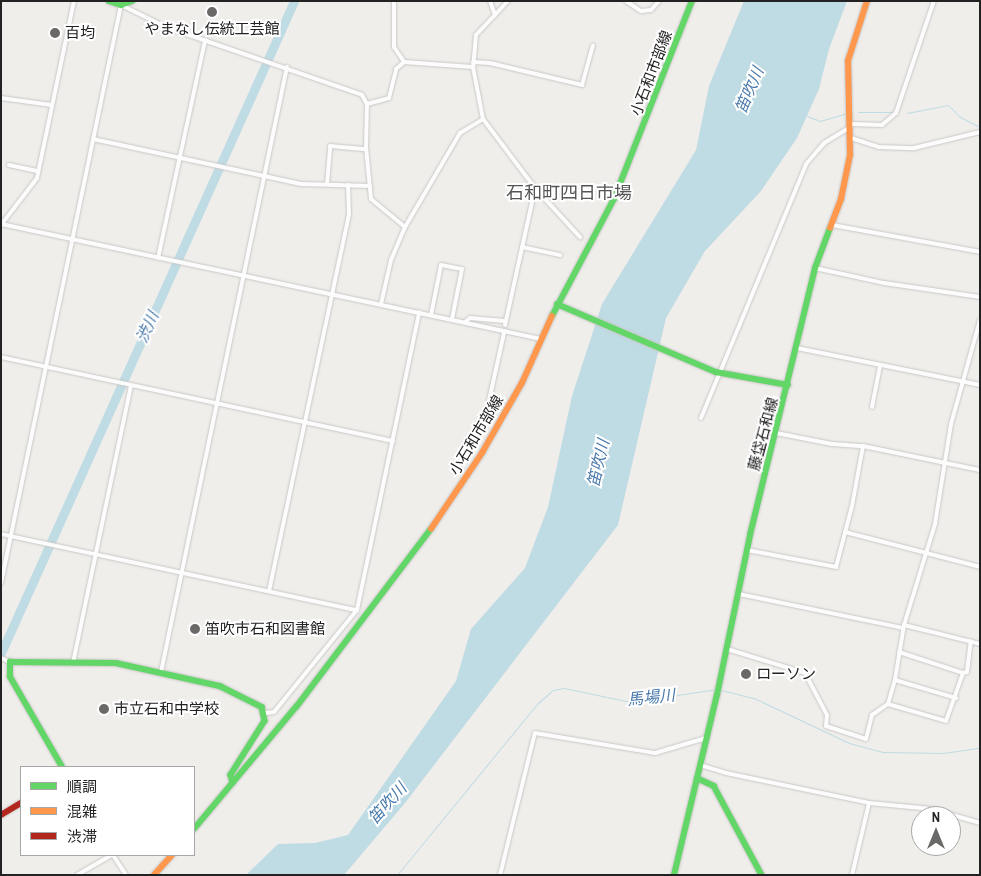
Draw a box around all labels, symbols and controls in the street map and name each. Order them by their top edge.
marker: やまなし伝統工芸館 [206,6,218,18]
place label: やまなし伝統工芸館 [145,20,279,38]
place label: 百均 [65,24,95,42]
marker: 百均 [49,27,61,39]
street label: 小石和市部線 [626,28,676,118]
water label: 笛吹川 [731,64,767,116]
district label: 石和町四日市場 [506,182,632,204]
water label: 渋川 [132,308,162,346]
street label: 小石和市部線 [445,392,507,478]
street label: 藤垈石和線 [745,395,781,473]
water label: 笛吹川 [583,437,613,489]
place label: 笛吹市石和図書館 [205,620,325,638]
marker: 笛吹市石和図書館 [189,623,201,635]
place label: ローソン [756,665,816,683]
marker: ローソン [740,668,752,680]
water label: 馬場川 [626,685,676,709]
place label: 市立石和中学校 [114,700,219,718]
marker: 市立石和中学校 [98,703,110,715]
legend [20,766,195,856]
text: 順調 [67,776,97,797]
water label: 笛吹川 [364,779,410,827]
text: 混雑 [67,801,97,822]
north arrow [911,806,961,856]
text: N [932,808,940,826]
text: 渋滞 [67,826,97,847]

